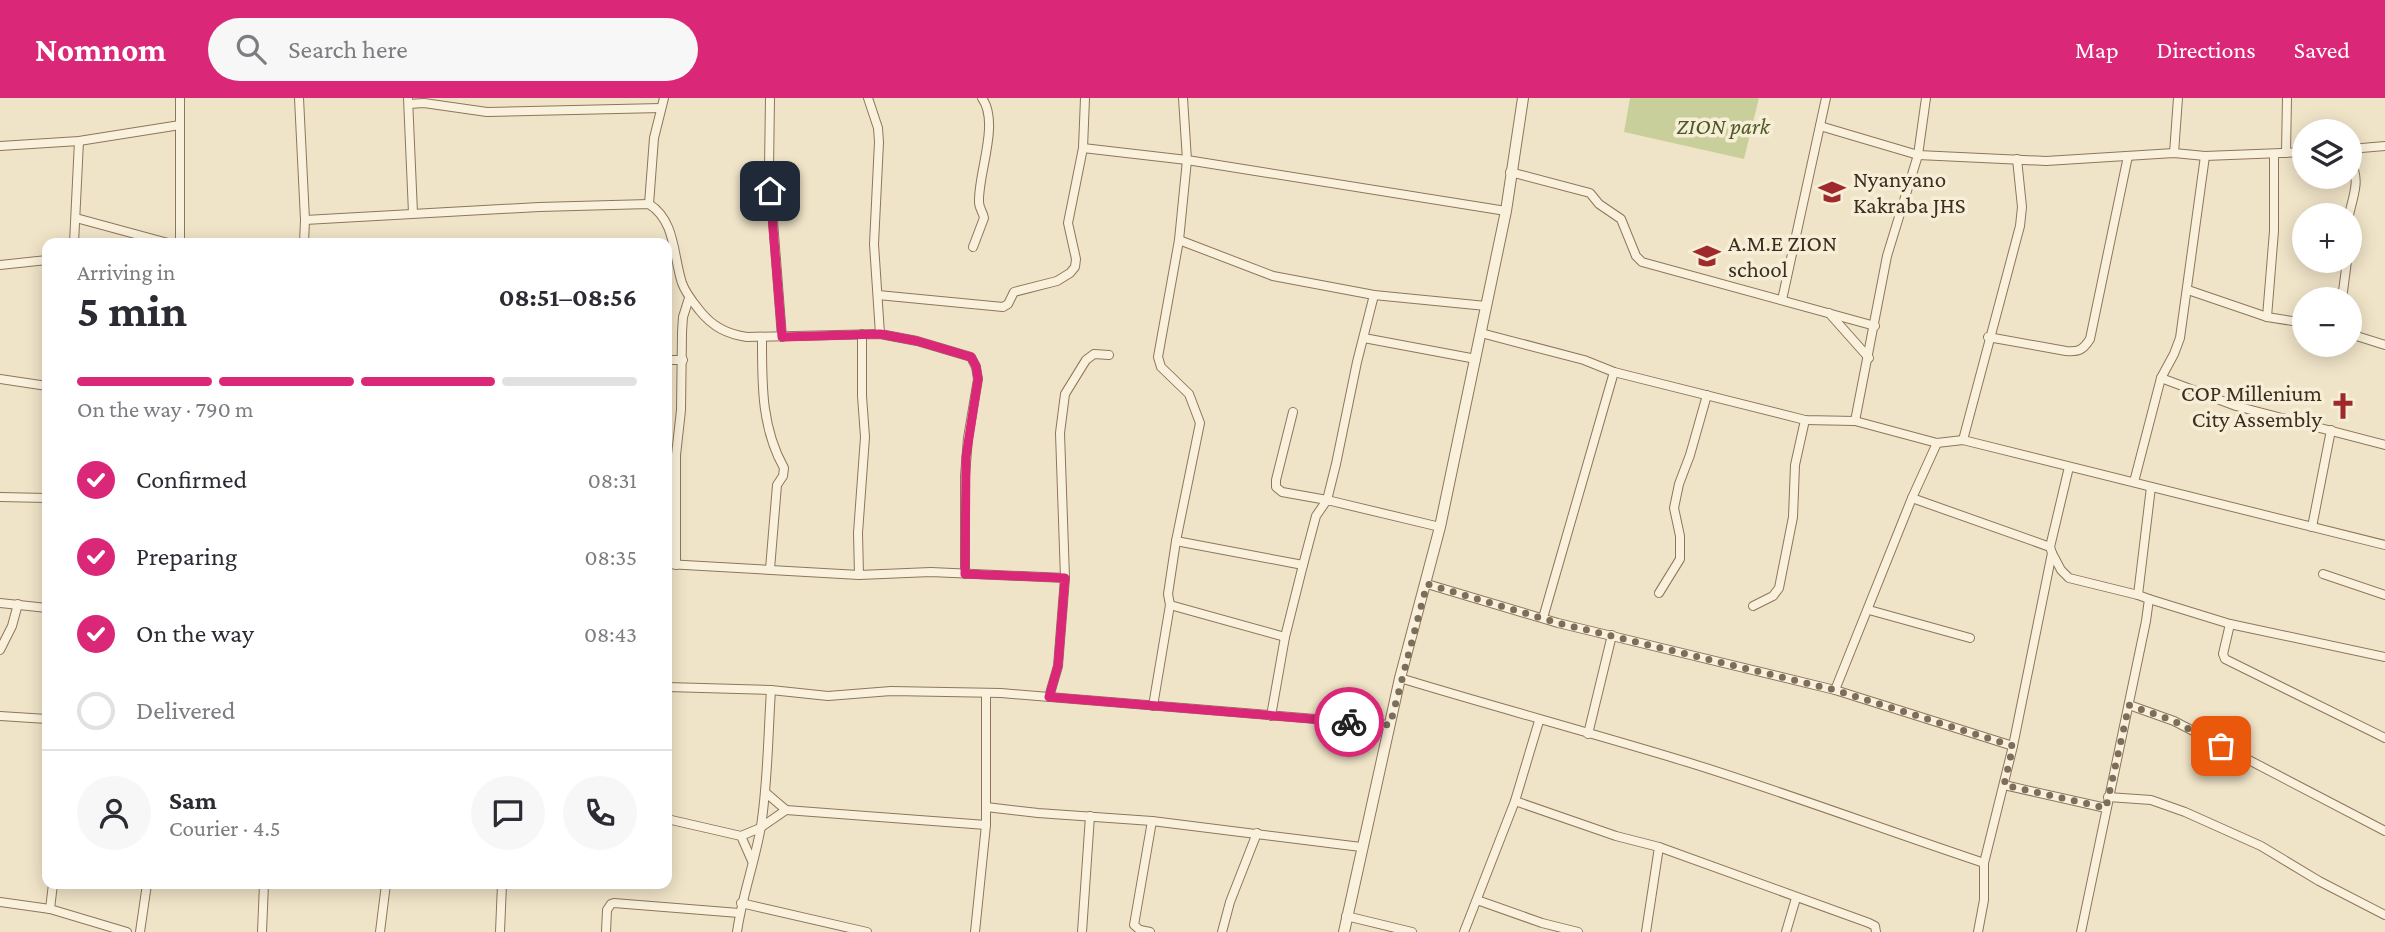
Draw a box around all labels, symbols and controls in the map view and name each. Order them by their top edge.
search box [208,18,698,81]
icon: search [232,30,270,68]
text: Nomnom [35,31,166,68]
text: Search here [288,35,408,64]
text: Map [2075,36,2119,63]
text: Directions [2157,36,2256,63]
text: Saved [2294,36,2350,63]
park label: ZION park [1676,113,1771,139]
map controls [2292,119,2362,357]
button: layers [2292,119,2362,189]
pin [740,161,800,221]
place label: Nyanyano Kakraba JHS [1853,166,1966,218]
icon: home [751,172,789,210]
school or university icon: Nyanyano Kakraba JHS [1817,177,1847,207]
button: + [2292,203,2362,273]
place label: A.M.E ZION school [1728,230,1837,282]
school or university icon: A.M.E ZION school [1692,241,1722,271]
text: Arriving in [77,259,175,285]
text: 08:51–08:56 [499,283,637,312]
text: 5 min [77,285,187,336]
button: − [2292,287,2362,357]
place label: COP Millenium City Assembly [2181,380,2322,432]
church icon: COP Millenium City Assembly [2328,391,2358,421]
text: On the way · 790 m [77,396,254,422]
icon: check [77,461,115,499]
text: Confirmed [136,465,247,494]
text: 08:31 [588,467,637,493]
icon: check [77,538,115,576]
text: Preparing [136,542,237,571]
text: 08:35 [585,544,637,570]
icon: check [77,615,115,653]
text: On the way [136,619,254,648]
text: 08:43 [584,621,637,647]
courier [1314,687,1384,757]
text: Delivered [136,696,235,725]
icon: bike [1330,703,1368,741]
pin [2191,716,2251,776]
icon: bag [2202,727,2240,765]
button: person [77,776,151,850]
button: chat [471,776,545,850]
button: phone [563,776,637,850]
text: Sam [169,786,217,815]
text: Courier · 4.5 [169,815,281,841]

